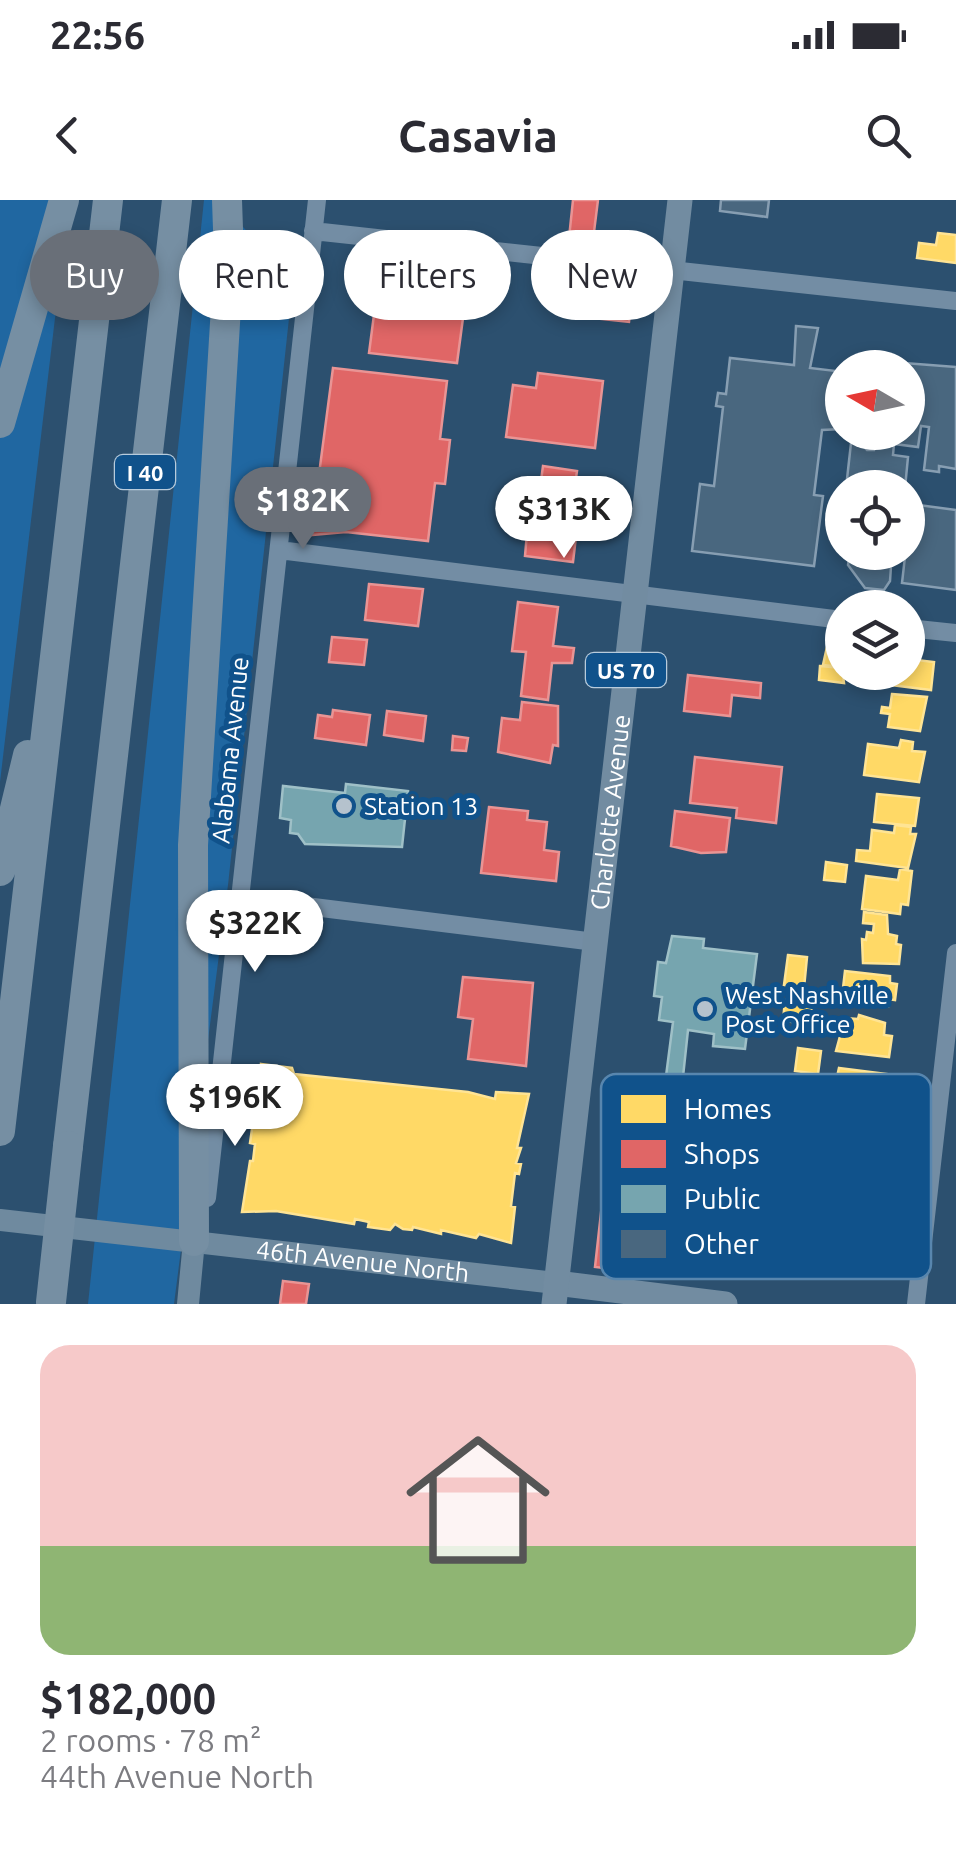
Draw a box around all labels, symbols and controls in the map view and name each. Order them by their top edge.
text: 22:56 [50,14,145,56]
icon: back [40,108,95,163]
icon: search [861,108,916,163]
text: Casavia [398,110,558,161]
chip: Buy [30,230,159,320]
chip: Rent [179,230,324,320]
chip: Filters [344,230,511,320]
chip: New [531,230,673,320]
north arrow [825,350,925,450]
map controls [825,350,925,690]
road number: I 40 [115,455,175,489]
pin: $182K [233,467,373,552]
button: locate [825,470,925,570]
pin: $313K [494,476,634,561]
text: $182K [256,481,350,517]
text: $313K [517,490,611,526]
button: layers [825,590,925,690]
road number: US 70 [586,653,666,687]
street label: Alabama Avenue [206,655,254,845]
street label: Charlotte Avenue [585,713,635,911]
place label: Station 13 [364,792,478,820]
marker: Station 13 [333,795,355,817]
pin: $322K [185,890,325,975]
text: $322K [208,904,302,940]
place label: West Nashville Post Office [725,981,889,1038]
marker: West Nashville Post Office [694,998,716,1020]
pin: $196K [165,1064,305,1149]
legend [601,1074,931,1279]
text: $196K [188,1078,282,1114]
text: Homes [684,1093,772,1124]
text: Shops [684,1138,760,1169]
text: Public [684,1183,760,1214]
text: Other [684,1228,759,1259]
street label: 46th Avenue North [255,1235,471,1287]
icon: home [388,1410,568,1590]
text: $182,000 [40,1675,216,1722]
text: 2 rooms · 78 m² [40,1722,261,1758]
text: 44th Avenue North [40,1758,314,1794]

